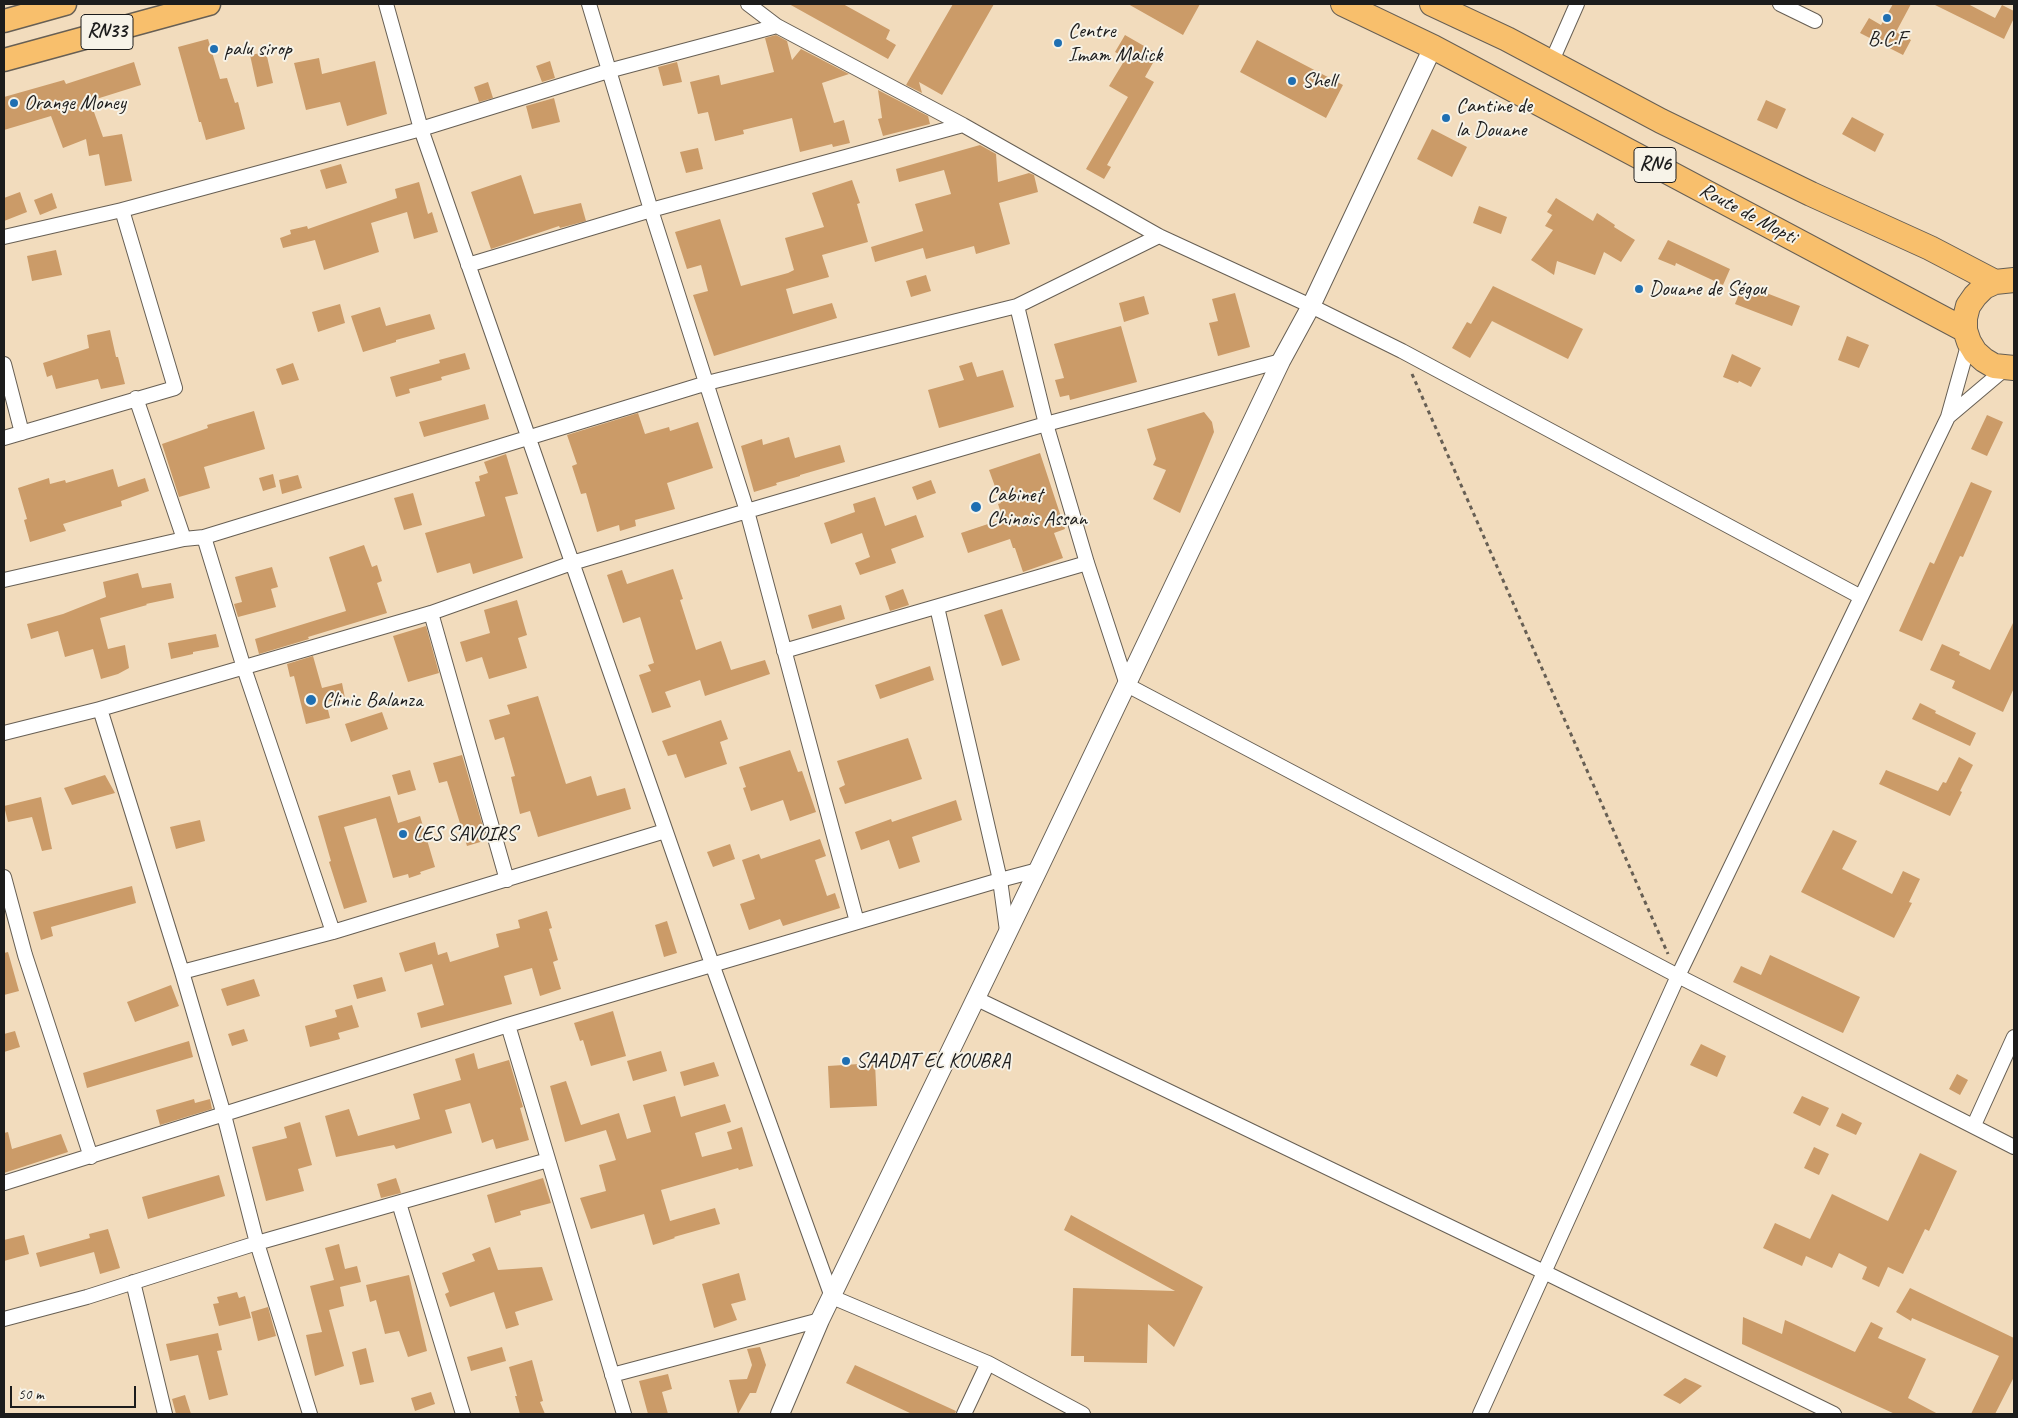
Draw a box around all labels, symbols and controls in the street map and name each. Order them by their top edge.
marker: B.C.F [1881,12,1893,24]
road number: RN33 [81,15,133,50]
place label: Centre Imam Malick [1068,18,1162,68]
place label: B.C.F [1868,26,1906,52]
place label: palu sirop [224,36,292,62]
marker: Centre Imam Malick [1052,37,1064,49]
marker: palu sirop [208,43,220,55]
place label: Shell [1302,68,1336,94]
marker: Shell [1286,75,1298,87]
place label: Orange Money [24,90,126,116]
place label: Cantine de la Douane [1456,93,1532,143]
marker: Orange Money [8,97,20,109]
marker: Cantine de la Douane [1440,112,1452,124]
road number: RN6 [1634,148,1676,182]
street label: Route de Mopti [1695,178,1801,250]
place label: Douane de Ségou [1649,276,1766,302]
marker: Douane de Ségou [1633,283,1645,295]
place label: Cabinet Chinois Assan [987,482,1087,532]
marker: Cabinet Chinois Assan [969,500,983,514]
place label: Clinic Balanza [322,687,423,713]
marker: Clinic Balanza [304,693,318,707]
place label: LES SAVOIRS [413,821,516,847]
marker: LES SAVOIRS [397,828,409,840]
place label: SAADAT EL KOUBRA [856,1048,1010,1074]
marker: SAADAT EL KOUBRA [840,1055,852,1067]
scale bar [12,1376,139,1408]
text: 50 m [18,1385,44,1404]

